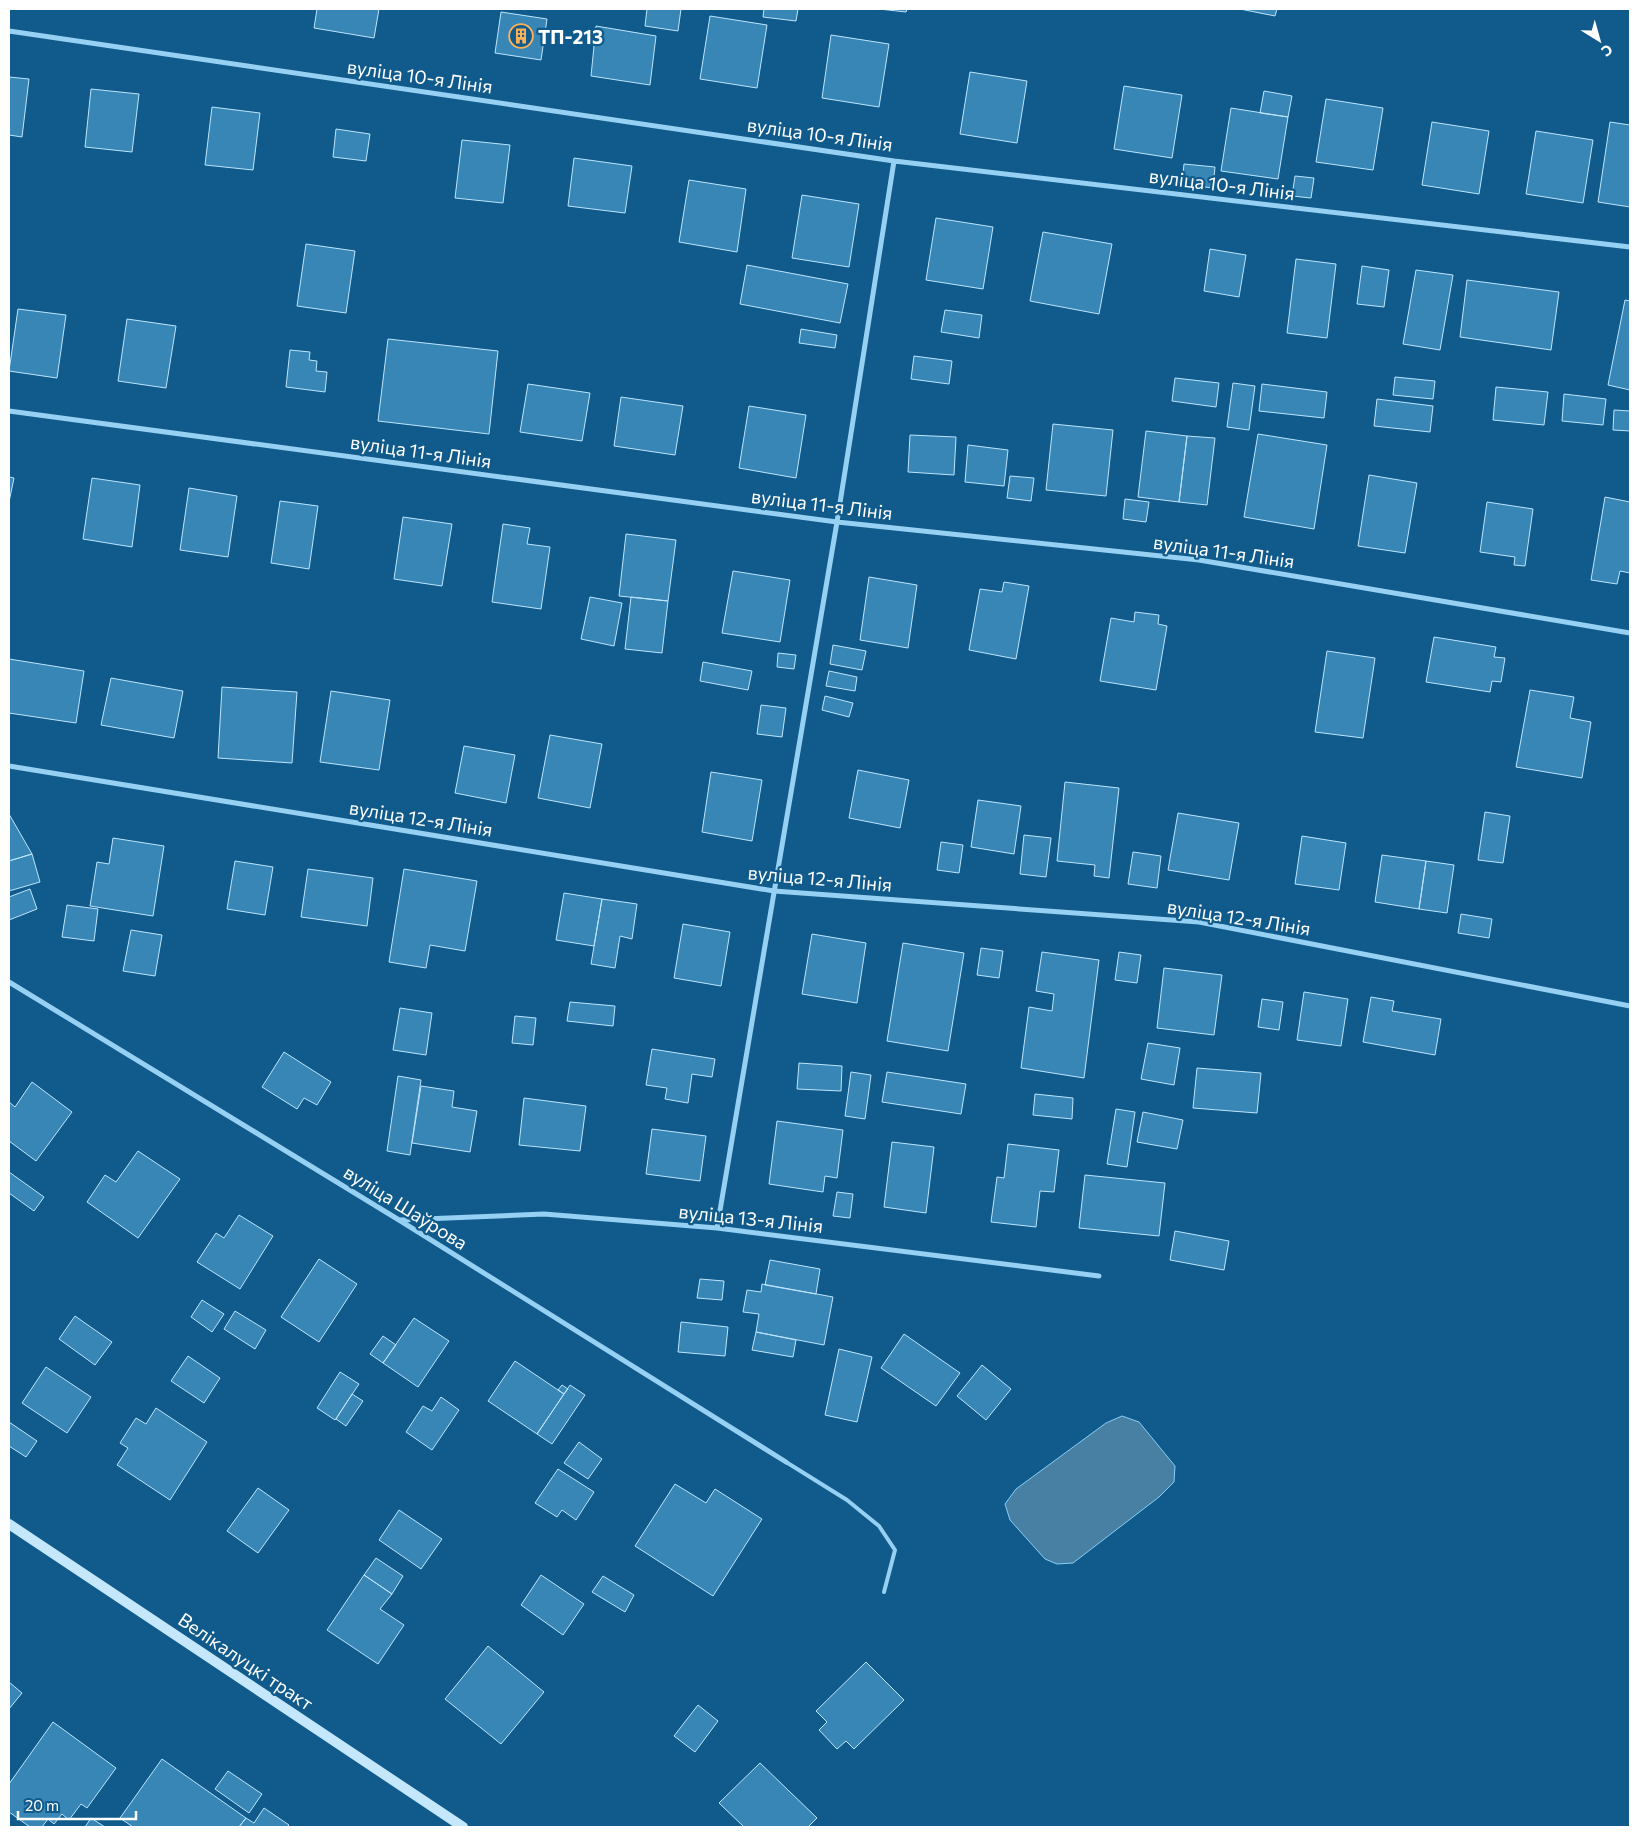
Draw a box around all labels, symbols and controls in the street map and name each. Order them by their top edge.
north arrow [1574,15,1624,65]
building icon: ТП-213 [508,23,534,49]
place label: ТП-213 [538,25,603,48]
text: С [1598,41,1616,60]
street label: вуліца 10-я Лінія [346,54,494,98]
street label: вуліца 10-я Лінія [746,112,894,156]
street label: вуліца 10-я Лінія [1148,164,1296,204]
street label: вуліца 11-я Лінія [349,430,493,472]
street label: вуліца 11-я Лінія [750,484,894,524]
street label: вуліца 11-я Лінія [1152,530,1296,572]
street label: вуліца 12-я Лінія [348,795,494,841]
street label: вуліца 12-я Лінія [747,860,893,896]
street label: вуліца 12-я Лінія [1166,894,1312,940]
street label: вуліца Шаўрова [340,1160,472,1254]
street label: вуліца 13-я Лінія [678,1199,824,1237]
street label: Велікалуцкі тракт [174,1607,318,1715]
scale bar [18,1788,135,1820]
text: 20 m [25,1796,59,1814]

